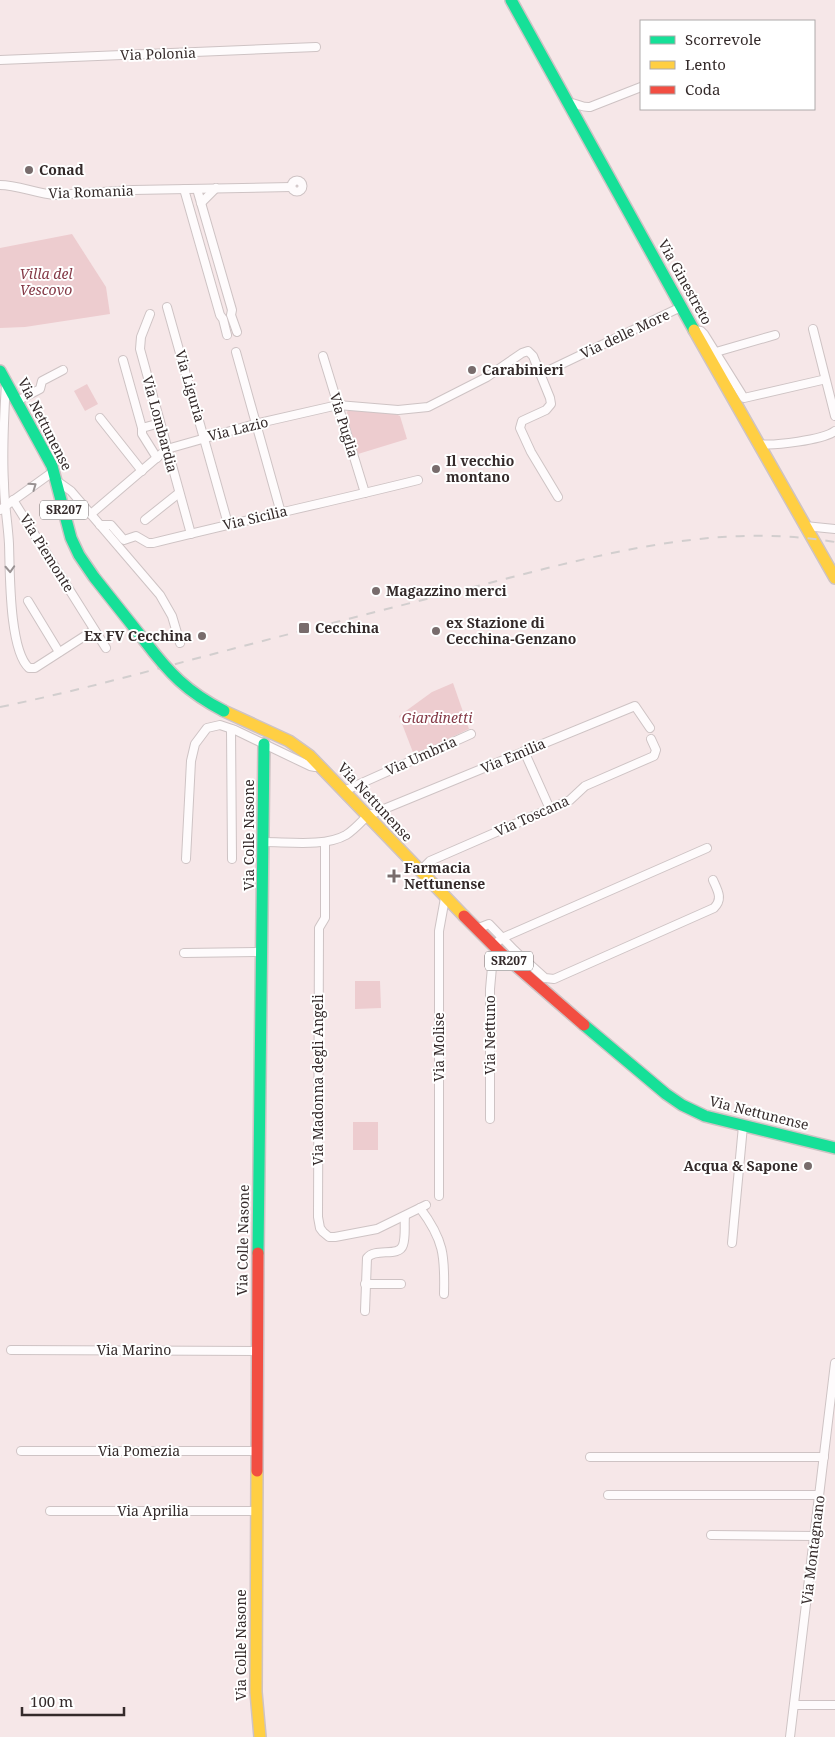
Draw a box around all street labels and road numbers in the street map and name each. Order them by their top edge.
street label: Via Polonia [120,43,196,64]
street label: Via Romania [48,181,134,202]
street label: Via Ginestreto [654,236,717,328]
street label: Via delle More [577,305,673,363]
street label: Via Liguria [171,348,210,424]
street label: Via Lombardia [138,373,183,475]
street label: Via Nettunense [14,374,77,473]
street label: Via Puglia [326,390,363,460]
street label: Via Lazio [206,412,270,445]
road number: SR207 [40,500,88,520]
street label: Via Sicilia [221,501,289,534]
street label: Via Piemonte [16,510,79,595]
street label: Via Umbria [382,731,460,780]
street label: Via Emilia [478,733,548,778]
street label: Via Nettunense [334,758,417,845]
street label: Via Colle Nasone [239,779,258,891]
street label: Via Toscana [492,791,572,840]
road number: SR207 [485,951,533,970]
street label: Via Madonna degli Angeli [308,994,327,1166]
street label: Via Nettuno [480,995,499,1075]
street label: Via Molise [429,1012,448,1082]
street label: Via Nettunense [707,1091,811,1134]
street label: Via Colle Nasone [232,1184,253,1296]
street label: Via Marino [97,1340,171,1359]
street label: Via Pomezia [98,1441,180,1460]
street label: Via Montagnano [796,1494,829,1606]
street label: Via Aprilia [117,1501,189,1520]
street label: Via Colle Nasone [231,1589,250,1701]

